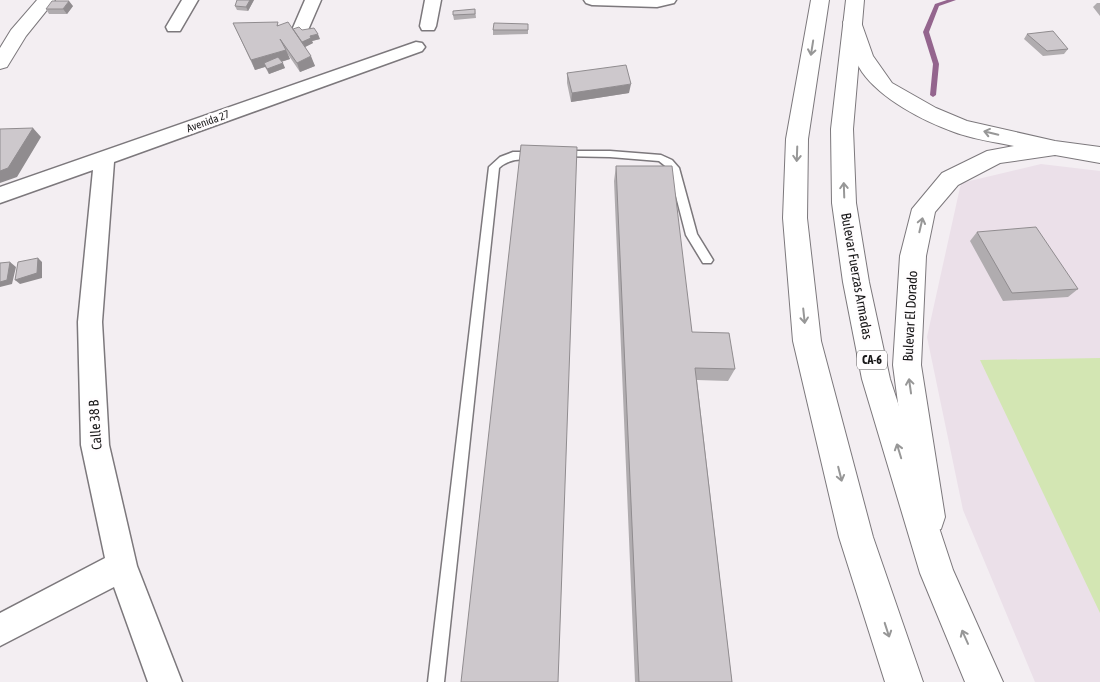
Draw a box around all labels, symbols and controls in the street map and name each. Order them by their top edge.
one-way arrow [807,40,817,56]
street label: Avenida 27 [185,108,231,134]
one-way arrow [983,128,999,138]
one-way arrow [792,146,801,162]
one-way arrow [839,183,849,199]
street label: Bulevar Fuerzas Armadas [838,211,876,341]
one-way arrow [917,217,926,233]
street label: Bulevar El Dorado [900,270,920,362]
one-way arrow [799,308,809,324]
road number: CA-6 [857,350,887,370]
one-way arrow [905,378,915,394]
street label: Calle 38 B [85,399,105,451]
one-way arrow [893,444,903,460]
one-way arrow [836,466,845,482]
one-way arrow [882,622,892,638]
one-way arrow [959,630,969,645]

